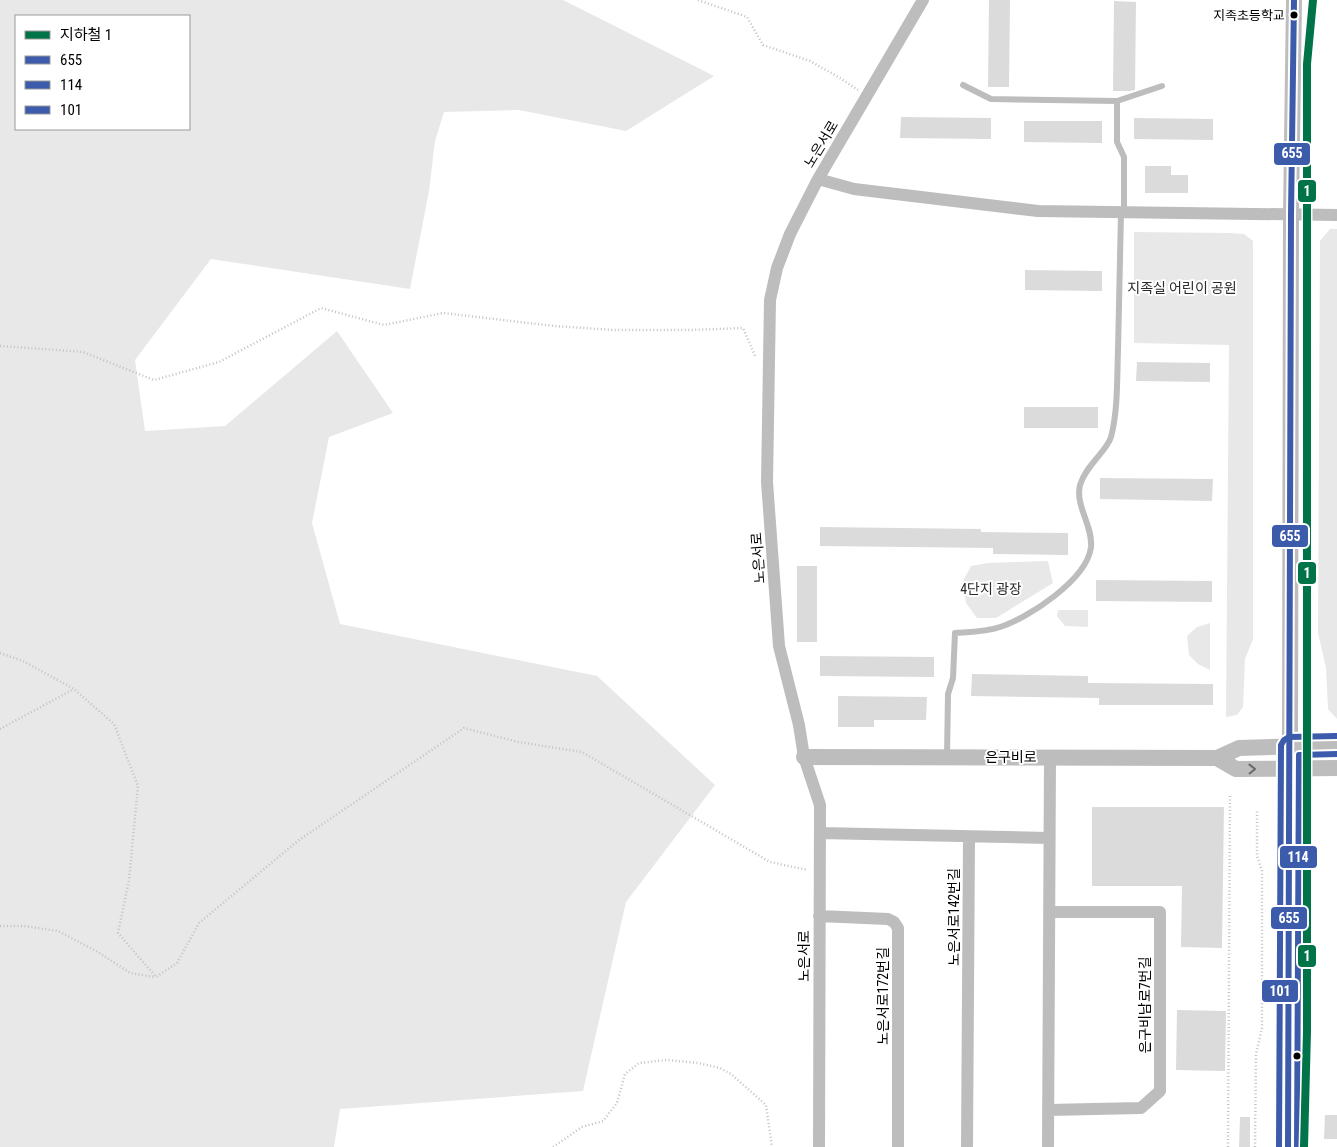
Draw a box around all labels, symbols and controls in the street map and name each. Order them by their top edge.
place label: 지족초등학교 [1213,8,1285,23]
marker: 지족초등학교 [1289,10,1299,20]
legend [15,15,190,130]
text: 지하철 1 [60,26,112,44]
text: 655 [60,51,82,69]
text: 114 [60,76,82,94]
text: 101 [60,101,82,119]
street label: 노은서로 [801,118,841,170]
line badge: 655 [1273,142,1311,166]
text: 655 [1281,145,1303,161]
line badge: 1 [1297,179,1317,203]
text: 1 [1303,183,1311,199]
park label: 지족실 어린이 공원 [1127,280,1237,296]
line badge: 655 [1271,524,1309,548]
text: 655 [1279,528,1301,544]
street label: 노은서로 [748,532,768,584]
line badge: 1 [1297,561,1317,585]
text: 1 [1303,565,1311,581]
park label: 4단지 광장 [960,581,1022,597]
street label: 은구비로 [985,749,1037,765]
one-way arrow [1248,763,1256,774]
line badge: 114 [1279,845,1318,869]
text: 114 [1287,849,1309,865]
street label: 노은서로142번길 [946,868,962,966]
line badge: 655 [1270,906,1308,930]
text: 655 [1278,910,1300,926]
street label: 노은서로 [796,930,812,982]
line badge: 1 [1297,944,1317,968]
street label: 노은서로172번길 [875,947,891,1045]
text: 1 [1303,948,1311,964]
street label: 은구비남로7번길 [1137,956,1153,1054]
line badge: 101 [1261,979,1299,1003]
text: 101 [1269,983,1291,999]
unlabelled marker [1292,1051,1302,1061]

